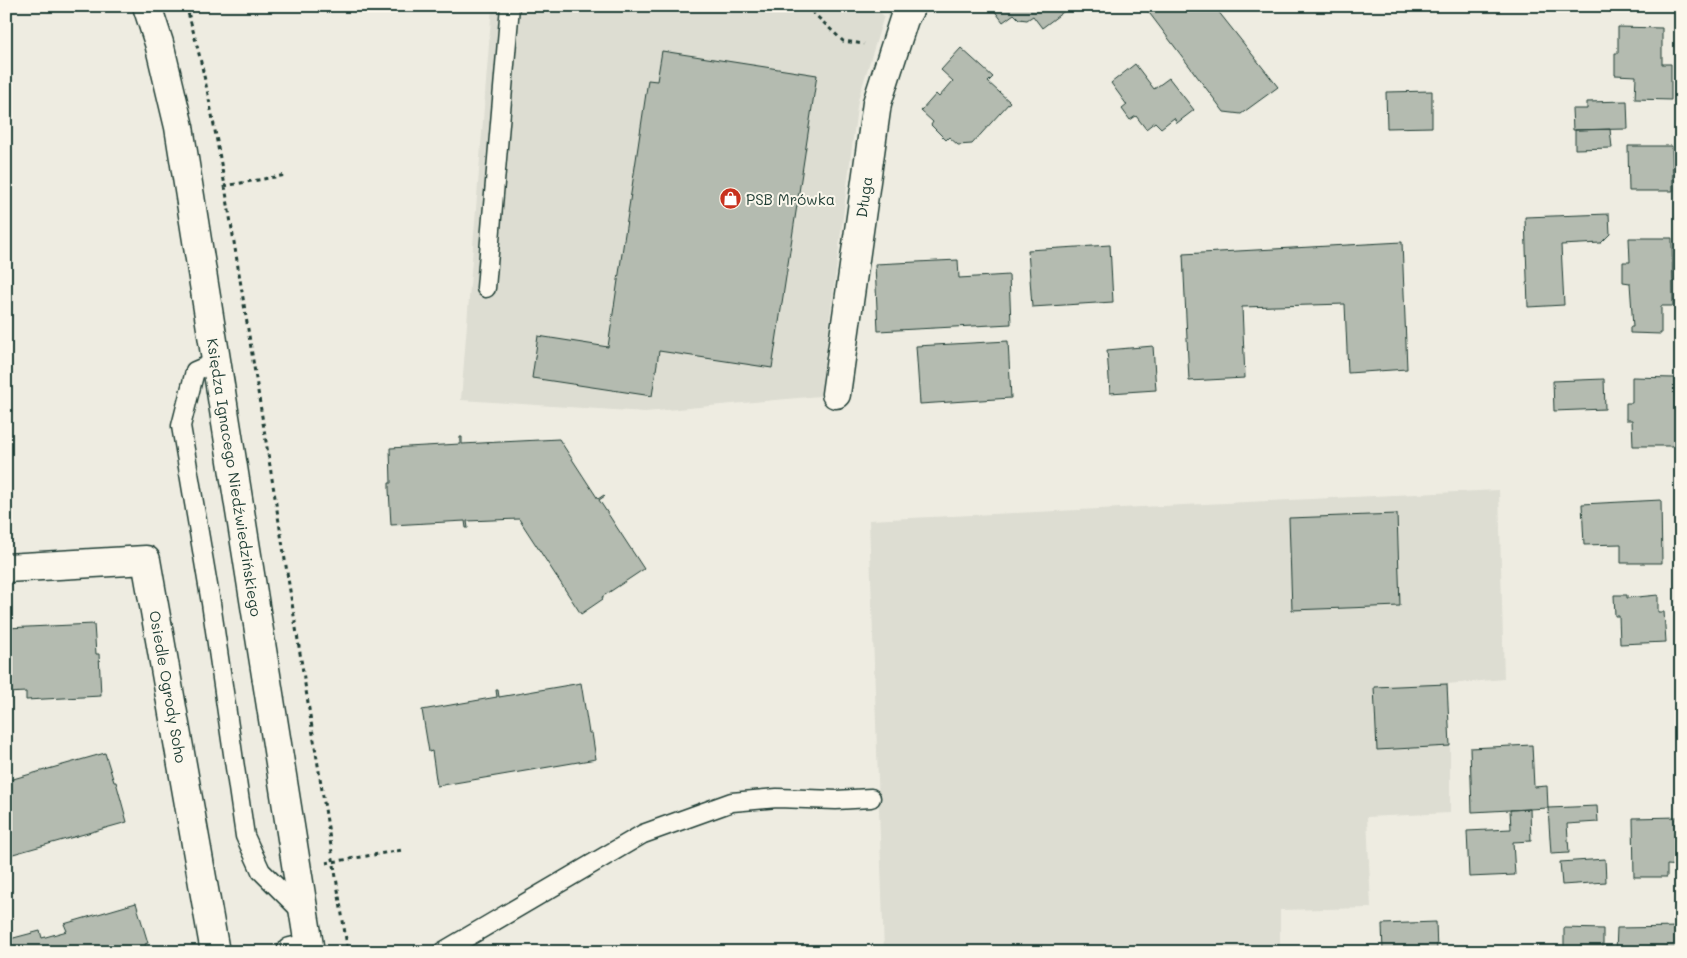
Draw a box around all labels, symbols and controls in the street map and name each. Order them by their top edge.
street label: Długa [851,175,877,219]
shop icon: PSB Mrówka [718,187,742,211]
place label: PSB Mrówka [746,189,835,209]
street label: Księdza Ignacego Niedźwiedzińskiego [203,337,267,618]
street label: Osiedle Ogrody Soho [145,609,192,765]

